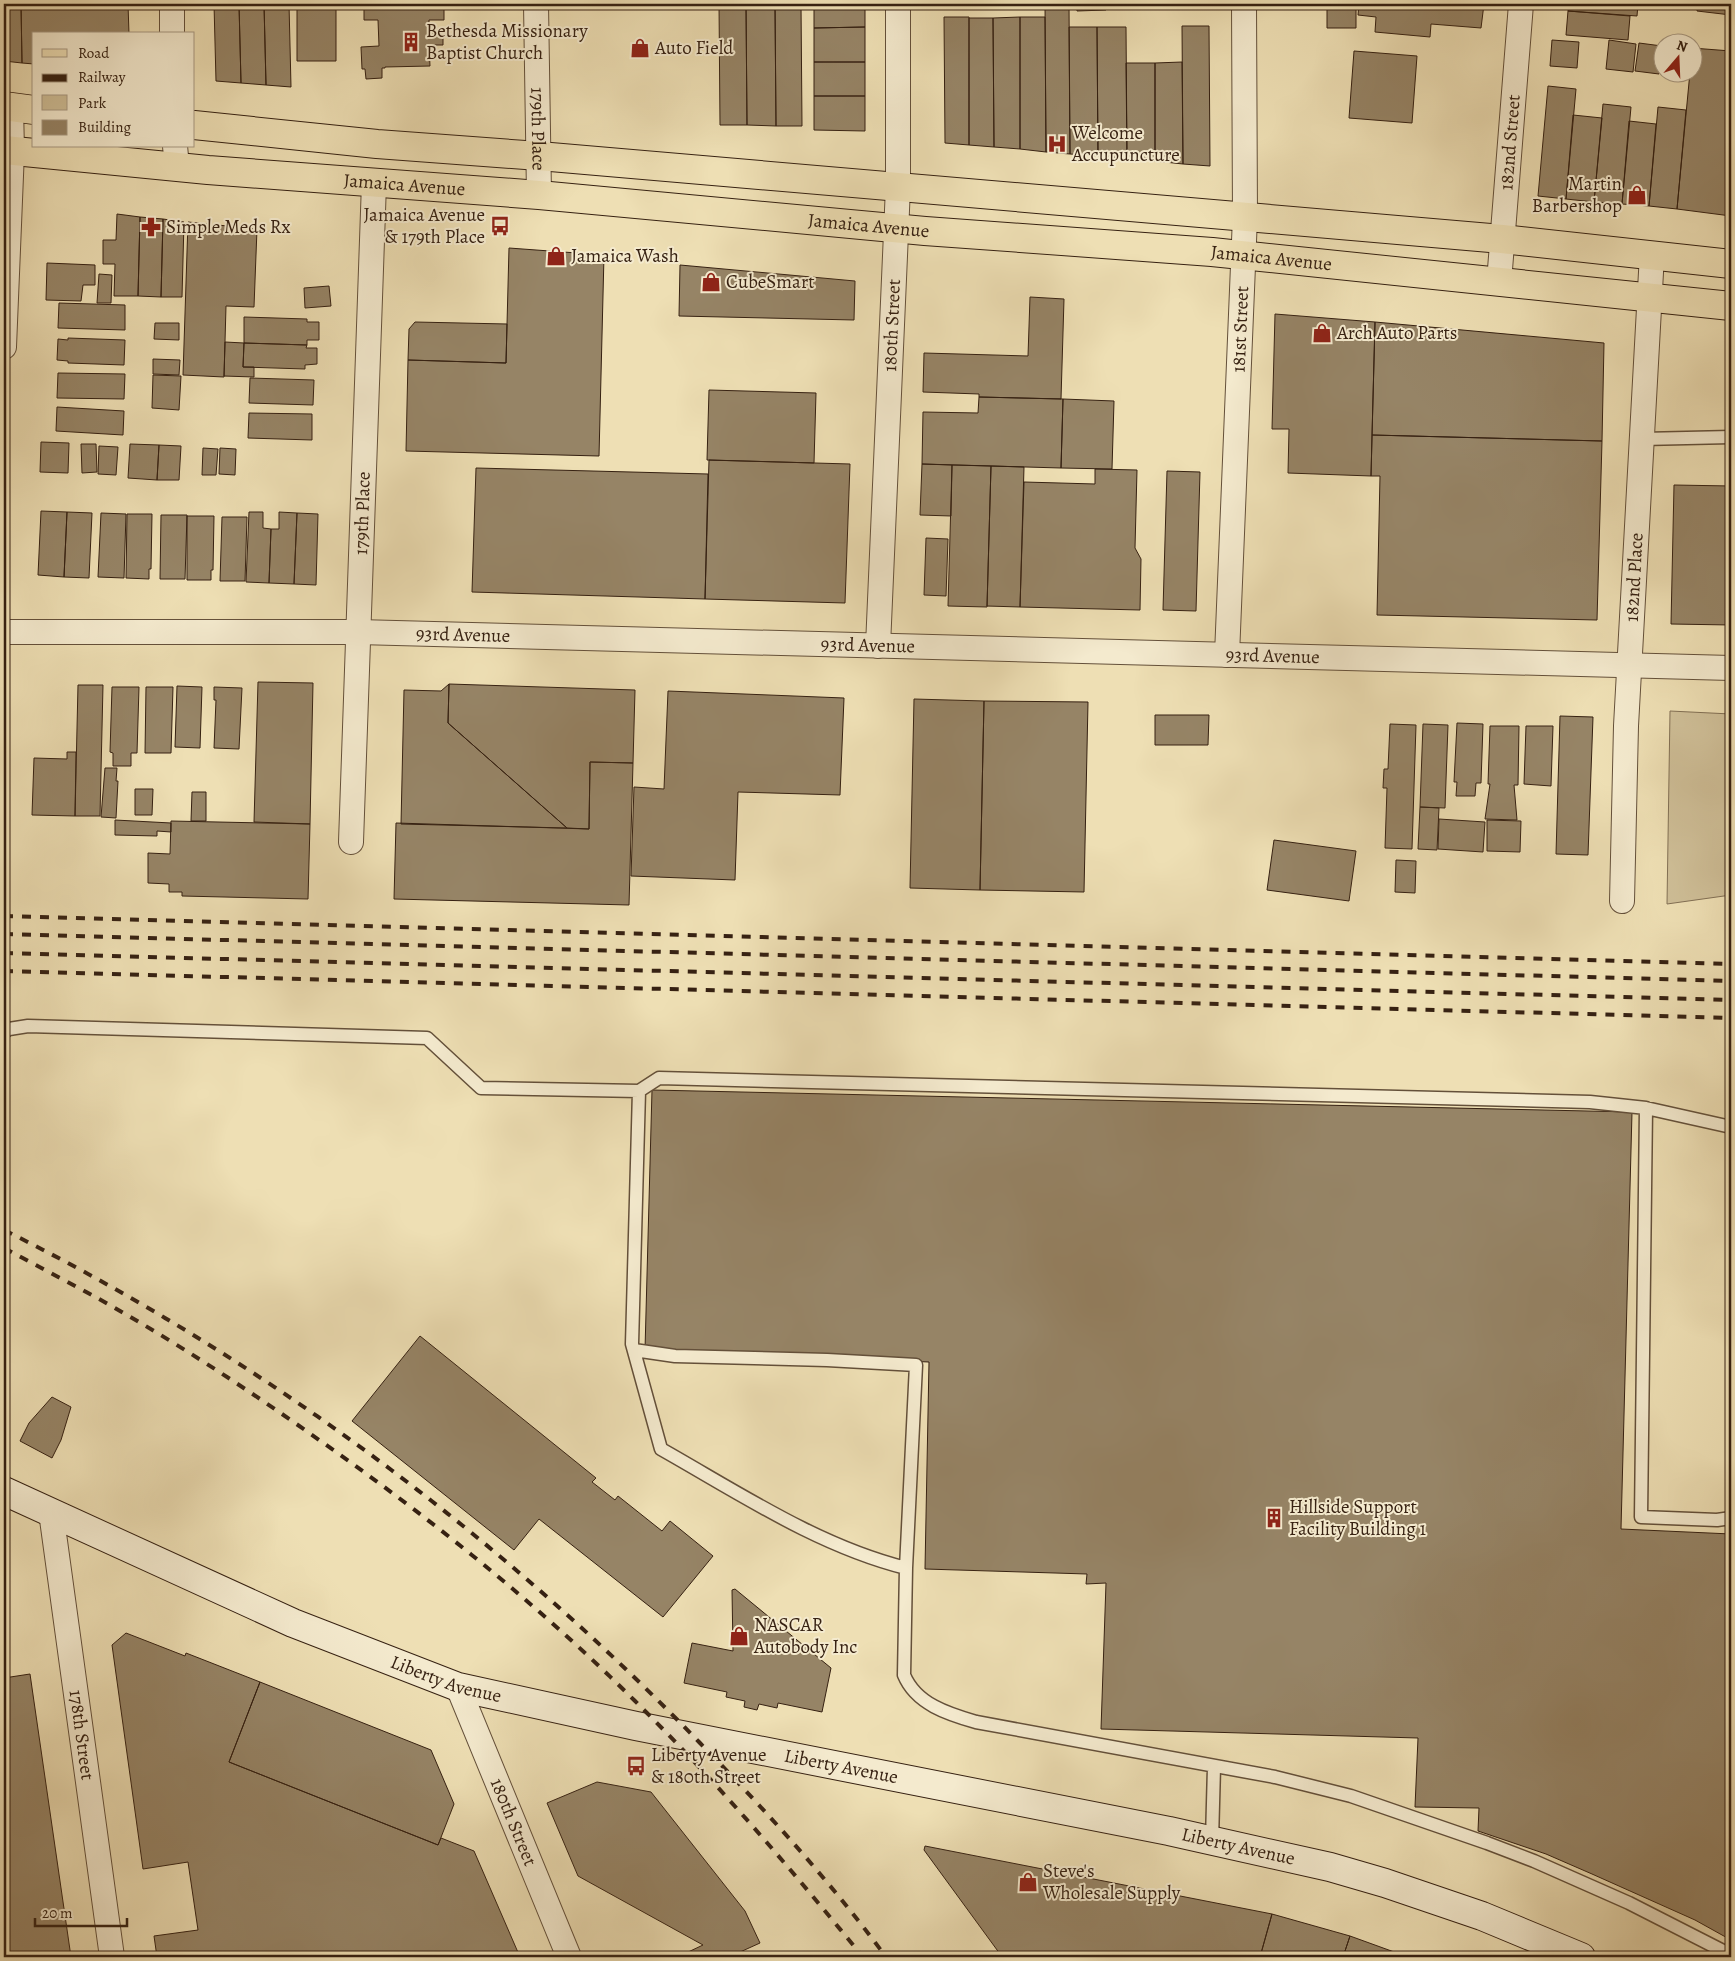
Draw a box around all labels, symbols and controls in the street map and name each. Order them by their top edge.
place label: Bethesda Missionary Baptist Church [426,18,588,66]
building icon: Bethesda Missionary Baptist Church [400,31,422,53]
legend [32,32,195,148]
north arrow [1652,32,1702,82]
place label: Auto Field [654,35,734,61]
text: N [1674,36,1690,57]
shop icon: Auto Field [629,37,651,59]
text: Road [78,43,110,63]
text: Railway [78,67,126,87]
street label: 179th Place [524,87,552,171]
text: Park [78,93,107,113]
street label: 182nd Street [1493,94,1527,191]
text: Building [78,117,131,137]
place label: Welcome Accupuncture [1071,120,1180,168]
hospital icon: Welcome Accupuncture [1046,133,1068,155]
street label: Jamaica Avenue [343,167,466,202]
place label: Martin Barbershop [1532,171,1622,219]
shop icon: Martin Barbershop [1626,184,1648,206]
place label: Jamaica Avenue & 179th Place [363,202,485,250]
street label: Jamaica Avenue [807,207,930,244]
place label: Simple Meds Rx [166,214,290,240]
bus stop icon: Jamaica Avenue & 179th Place [489,215,511,237]
pharmacy icon: Simple Meds Rx [140,216,162,238]
street label: Jamaica Avenue [1209,239,1333,277]
place label: Jamaica Wash [571,243,679,269]
shop icon: Jamaica Wash [545,245,567,267]
place label: CubeSmart [726,269,814,295]
shop icon: CubeSmart [700,271,722,293]
street label: 180th Street [877,278,907,372]
street label: 181st Street [1226,285,1255,373]
place label: Arch Auto Parts [1336,320,1457,346]
shop icon: Arch Auto Parts [1311,322,1333,344]
street label: 179th Place [348,471,377,555]
street label: 182nd Place [1619,532,1650,623]
street label: 93rd Avenue [416,621,510,649]
street label: 93rd Avenue [820,631,915,660]
street label: 93rd Avenue [1225,642,1320,670]
place label: Hillside Support Facility Building 1 [1289,1494,1427,1542]
building icon: Hillside Support Facility Building 1 [1263,1507,1285,1529]
place label: NASCAR Autobody Inc [753,1612,857,1660]
shop icon: NASCAR Autobody Inc [728,1625,750,1647]
street label: Liberty Avenue [387,1649,504,1709]
street label: 178th Street [63,1688,101,1782]
place label: Liberty Avenue & 180th Street [651,1742,767,1790]
street label: Liberty Avenue [782,1742,900,1790]
bus stop icon: Liberty Avenue & 180th Street [625,1755,647,1777]
street label: 180th Street [484,1774,543,1870]
street label: Liberty Avenue [1179,1821,1297,1872]
place label: Steve's Wholesale Supply [1042,1858,1181,1906]
shop icon: Steve's Wholesale Supply [1017,1871,1039,1893]
scale bar [35,1896,128,1928]
text: 20 m [42,1903,73,1923]

